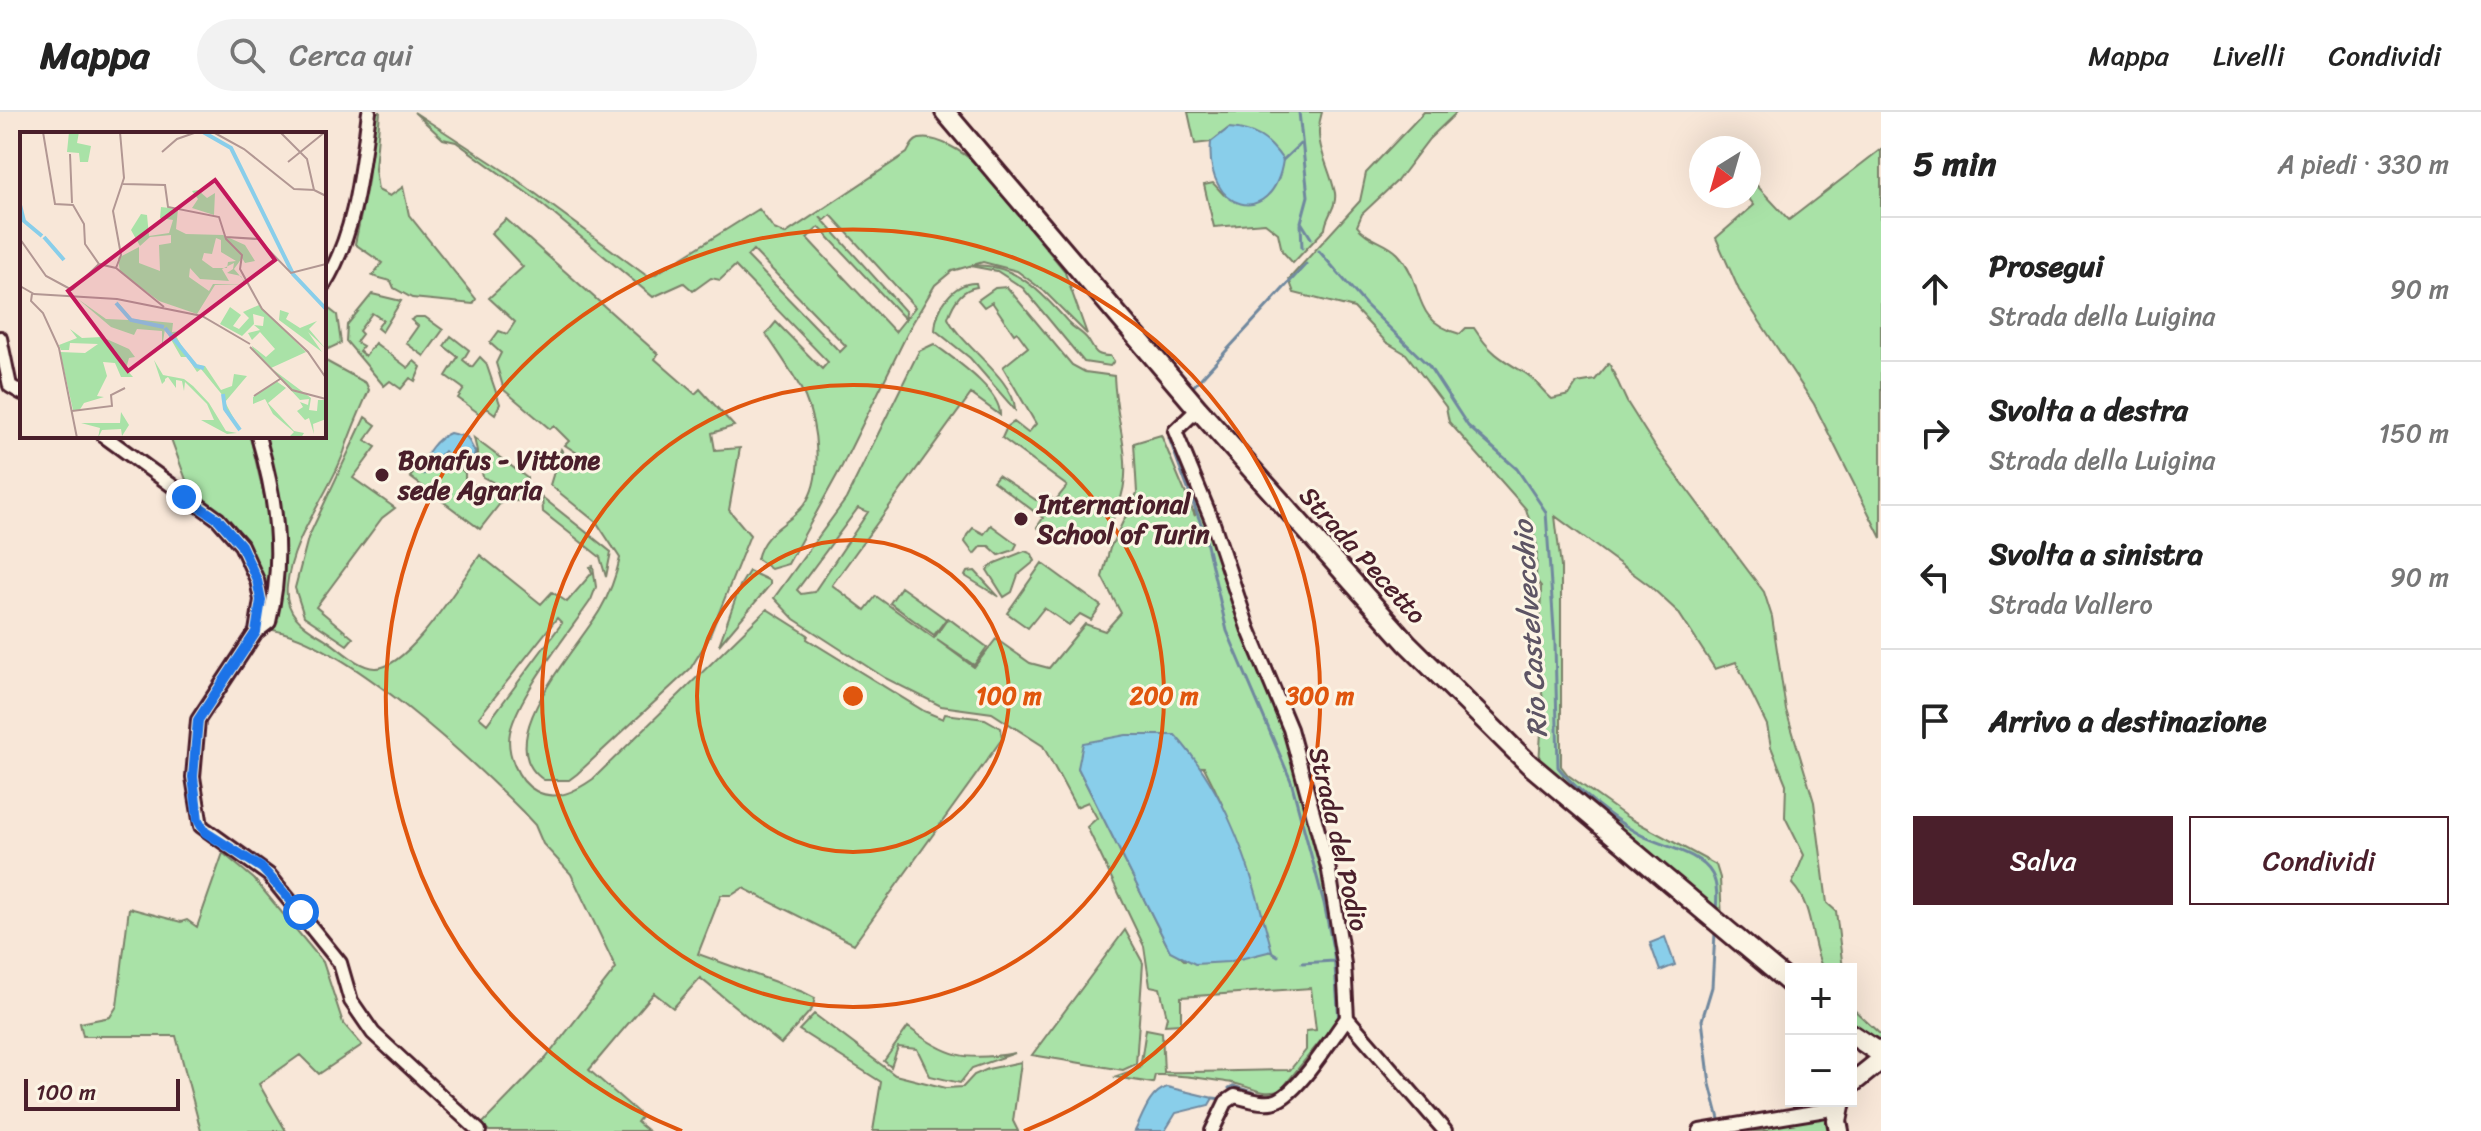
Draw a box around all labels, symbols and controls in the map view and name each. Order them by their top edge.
search box [197,19,757,91]
text: Mappa [40,22,149,89]
text: Cerca qui [289,28,413,82]
text: Mappa [2088,31,2169,80]
text: Livelli [2213,31,2284,80]
text: Condividi [2328,31,2441,80]
icon: search [225,33,269,77]
inset map [20,132,326,438]
text: 5 min [1913,134,1996,194]
north arrow [1689,136,1761,208]
text: A piedi · 330 m [2278,141,2449,187]
text: Prosegui [1989,239,2103,293]
text: 90 m [2390,266,2449,312]
icon: ahead [1913,267,1957,311]
text: Strada della Luigina [1989,293,2215,339]
text: Svolta a destra [1989,383,2188,437]
text: 150 m [2379,410,2449,456]
icon: right [1913,411,1957,455]
place label: Bonafus - Vittone sede Agraria [397,437,600,513]
text: Strada della Luigina [1989,437,2215,483]
marker: Bonafus - Vittone sede Agraria [373,466,391,484]
street label: Strada Pecetto [1288,475,1438,635]
route end [166,479,202,515]
place label: International School of Turin [1035,481,1211,557]
marker: International School of Turin [1012,510,1030,528]
water label: Rio Castelvecchio [1498,516,1562,739]
text: Svolta a sinistra [1989,527,2203,581]
text: 90 m [2390,554,2449,600]
icon: left [1913,555,1957,599]
text: Strada Vallero [1989,581,2153,627]
text: 100 m [976,675,1042,717]
text: 200 m [1129,675,1199,717]
text: 300 m [1285,675,1355,717]
centre of rings [839,682,867,710]
text: Arrivo a destinazione [1989,694,2267,748]
icon: arrive [1913,699,1957,743]
street label: Strada del Podio [1295,742,1383,936]
button: Salva [1913,816,2173,905]
button: Condividi [2189,816,2449,905]
route start [283,894,319,930]
map controls [1785,963,1857,1107]
button: + [1785,963,1857,1035]
button: − [1785,1035,1857,1107]
text: 100 m [36,1073,96,1112]
scale bar [24,1075,180,1111]

